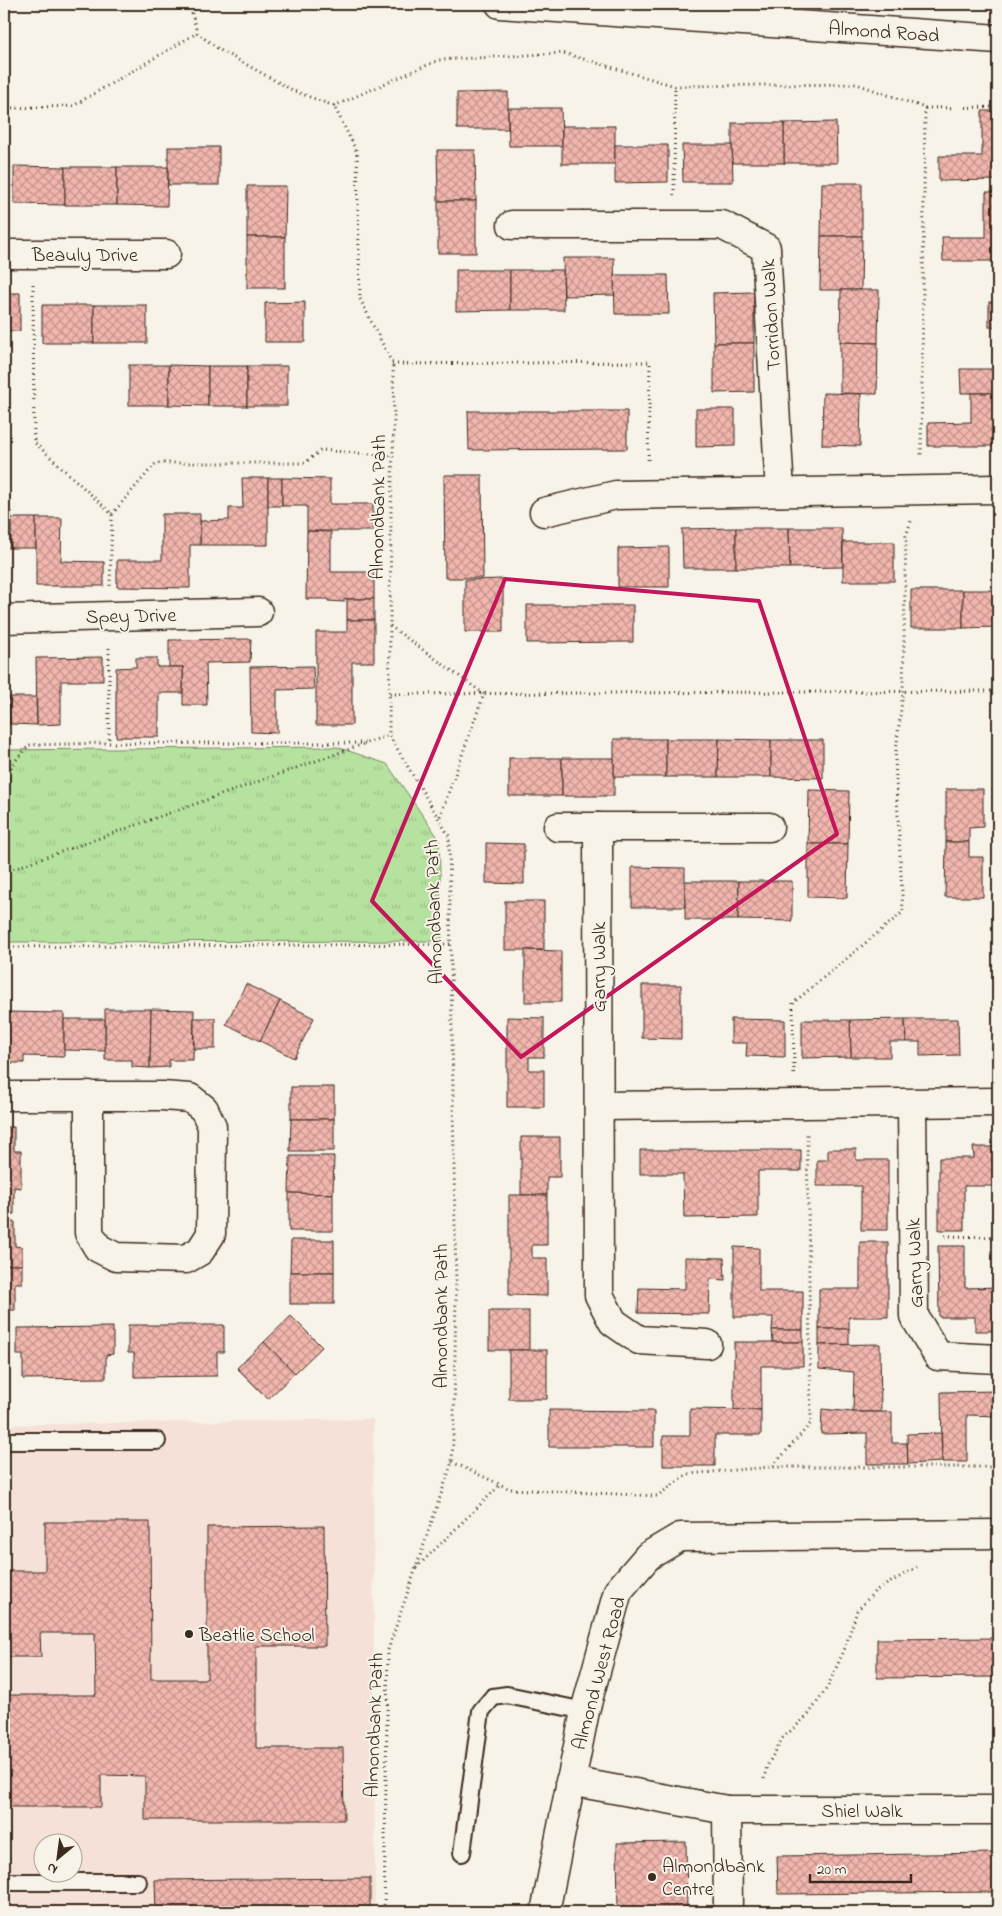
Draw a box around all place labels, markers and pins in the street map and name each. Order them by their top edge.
place label: Beatlie School [198,1622,315,1651]
marker: Beatlie School [183,1628,195,1640]
place label: Almondbank Centre [662,1853,765,1905]
marker: Almondbank Centre [646,1871,658,1883]

